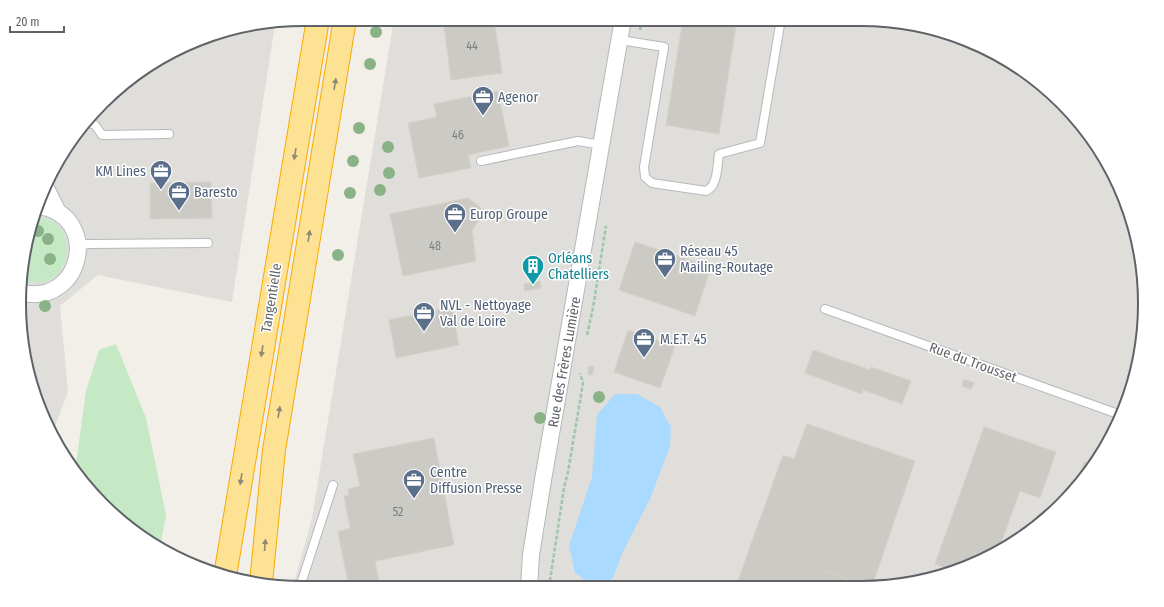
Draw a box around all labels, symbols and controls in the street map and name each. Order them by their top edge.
scale bar [10,8,64,34]
text: 20 m [16,15,40,29]
house number: 44 [466,39,478,53]
one-way arrow [332,77,338,90]
office icon: Agenor [470,84,496,117]
place label: Agenor [498,89,538,106]
house number: 46 [452,128,464,142]
one-way arrow [292,148,298,160]
office icon: KM Lines [148,158,174,191]
place label: KM Lines [95,163,146,180]
office icon: Baresto [166,179,192,212]
place label: Baresto [194,184,238,201]
office icon: Europ Groupe [442,201,468,234]
place label: Europ Groupe [470,206,548,223]
one-way arrow [307,230,313,242]
house number: 48 [429,239,441,253]
place label: Réseau 45 Mailing-Routage [680,243,773,276]
office icon: Réseau 45 Mailing-Routage [652,246,678,279]
place label: Orléans Chatelliers [548,250,609,283]
building icon: Orléans Chatelliers [520,253,546,286]
street label: Tangentielle [258,262,285,334]
street label: Rue des Frères Lumière [545,295,584,429]
place label: NVL - Nettoyage Val de Loire [440,297,531,330]
office icon: NVL - Nettoyage Val de Loire [411,300,437,333]
office icon: M.E.T. 45 [631,326,657,359]
place label: M.E.T. 45 [660,331,707,348]
street label: Rue du Trousset [927,339,1019,386]
one-way arrow [259,345,265,357]
one-way arrow [277,406,283,418]
place label: Centre Diffusion Presse [430,464,522,497]
office icon: Centre Diffusion Presse [401,467,427,500]
one-way arrow [238,473,244,485]
house number: 52 [393,505,403,519]
one-way arrow [261,539,268,551]

